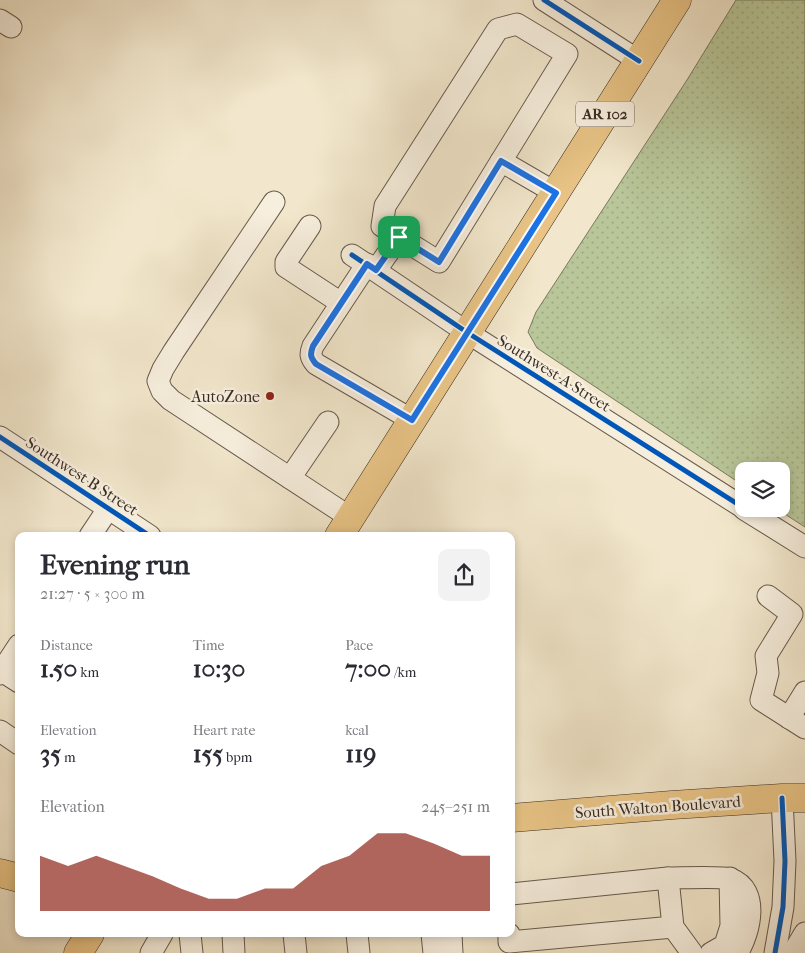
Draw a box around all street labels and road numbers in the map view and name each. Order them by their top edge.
road number: AR 102 [576,102,634,126]
street label: Southwest A Street [494,330,614,416]
street label: Southwest B Street [22,433,142,520]
street label: South Walton Boulevard [574,792,742,822]

